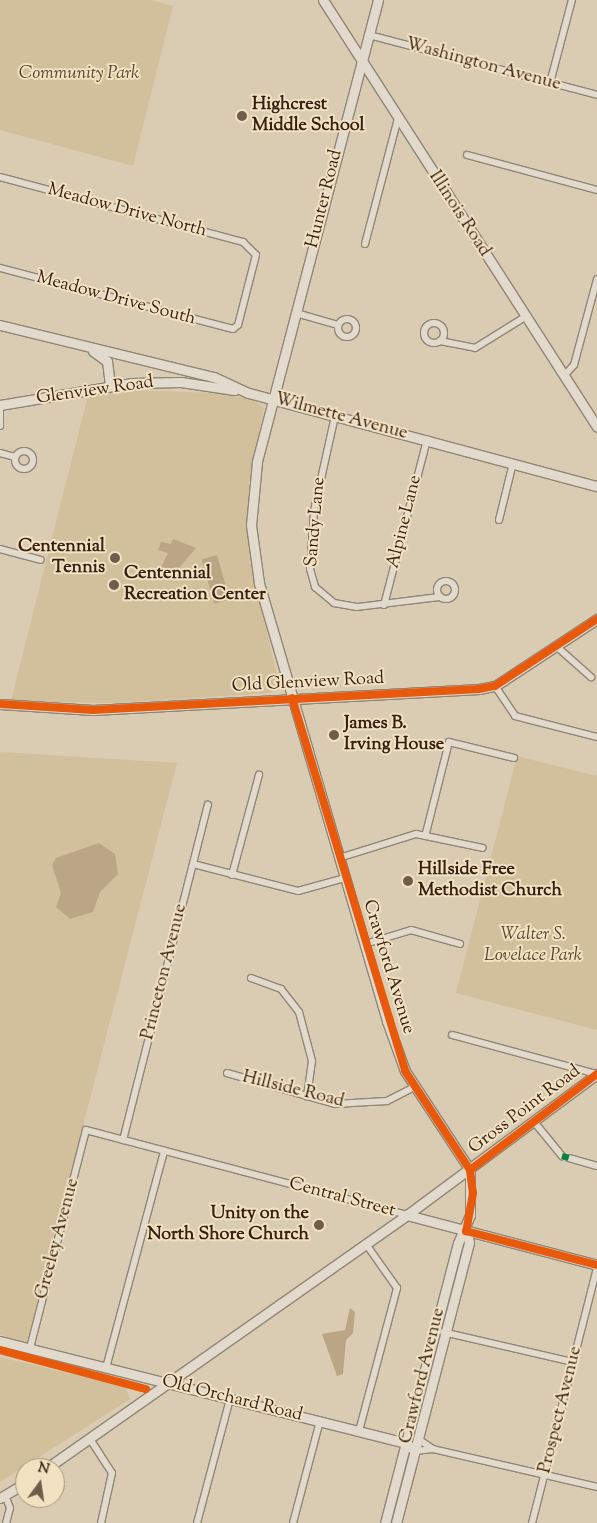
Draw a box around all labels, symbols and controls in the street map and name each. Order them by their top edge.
street label: Washington Avenue [403,34,563,96]
park label: Community Park [19,63,139,85]
place label: Highcrest Middle School [252,95,365,138]
marker: Highcrest Middle School [236,110,248,122]
street label: Hunter Road [302,148,348,250]
street label: Illinois Road [423,167,495,261]
street label: Meadow Drive North [45,179,209,243]
street label: Meadow Drive South [34,267,198,331]
street label: Glenview Road [35,372,155,410]
street label: Wilmette Avenue [272,389,410,445]
street label: Alpine Lane [383,473,427,571]
street label: Sandy Lane [301,476,331,568]
place label: Centennial Tennis [18,537,105,580]
marker: Centennial Tennis [109,552,121,564]
place label: Centennial Recreation Center [124,564,266,606]
marker: Centennial Recreation Center [108,579,120,591]
street label: Old Glenview Road [231,668,385,698]
place label: James B. Irving House [344,714,444,756]
marker: James B. Irving House [328,729,340,741]
place label: Hillside Free Methodist Church [418,860,562,902]
marker: Hillside Free Methodist Church [402,875,414,887]
street label: Crawford Avenue [357,897,419,1037]
street label: Princeton Avenue [138,902,192,1042]
park label: Walter S. Lovelace Park [484,925,582,968]
street label: Gross Point Road [465,1061,585,1159]
street label: Hillside Road [240,1067,346,1113]
street label: Central Street [286,1173,398,1223]
street label: Greeley Avenue [32,1176,84,1302]
place label: Unity on the North Shore Church [147,1204,309,1246]
marker: Unity on the North Shore Church [313,1219,325,1231]
street label: Crawford Avenue [396,1306,450,1446]
street label: Prospect Avenue [535,1344,587,1476]
street label: Old Orchard Road [159,1371,305,1427]
north arrow [15,1458,65,1508]
text: N [36,1458,51,1480]

